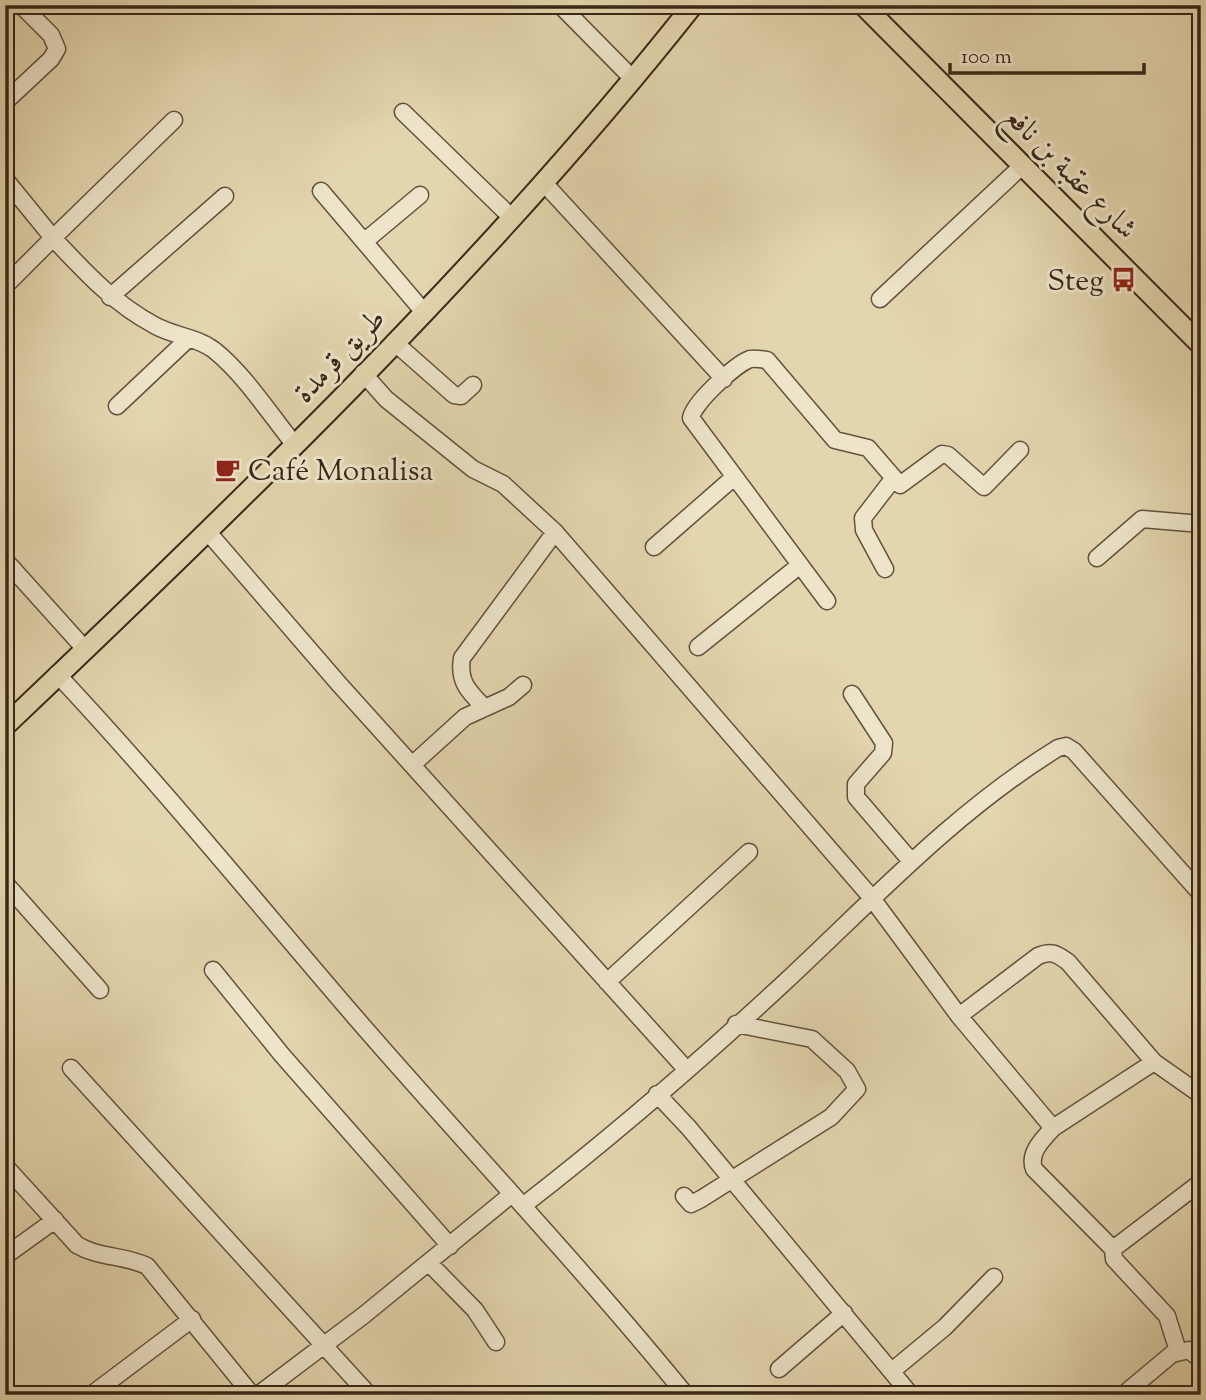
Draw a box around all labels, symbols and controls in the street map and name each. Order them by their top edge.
scale bar [950,32,1145,76]
text: 100 m [961,43,1012,73]
street label: شارع عقبة بن نافع [990,97,1146,253]
place label: Steg [1047,261,1104,304]
bus stop icon: Steg [1110,266,1138,294]
street label: طريق قرمدة [285,300,397,414]
place label: Café Monalisa [248,451,433,494]
cafe icon: Café Monalisa [214,456,242,484]

